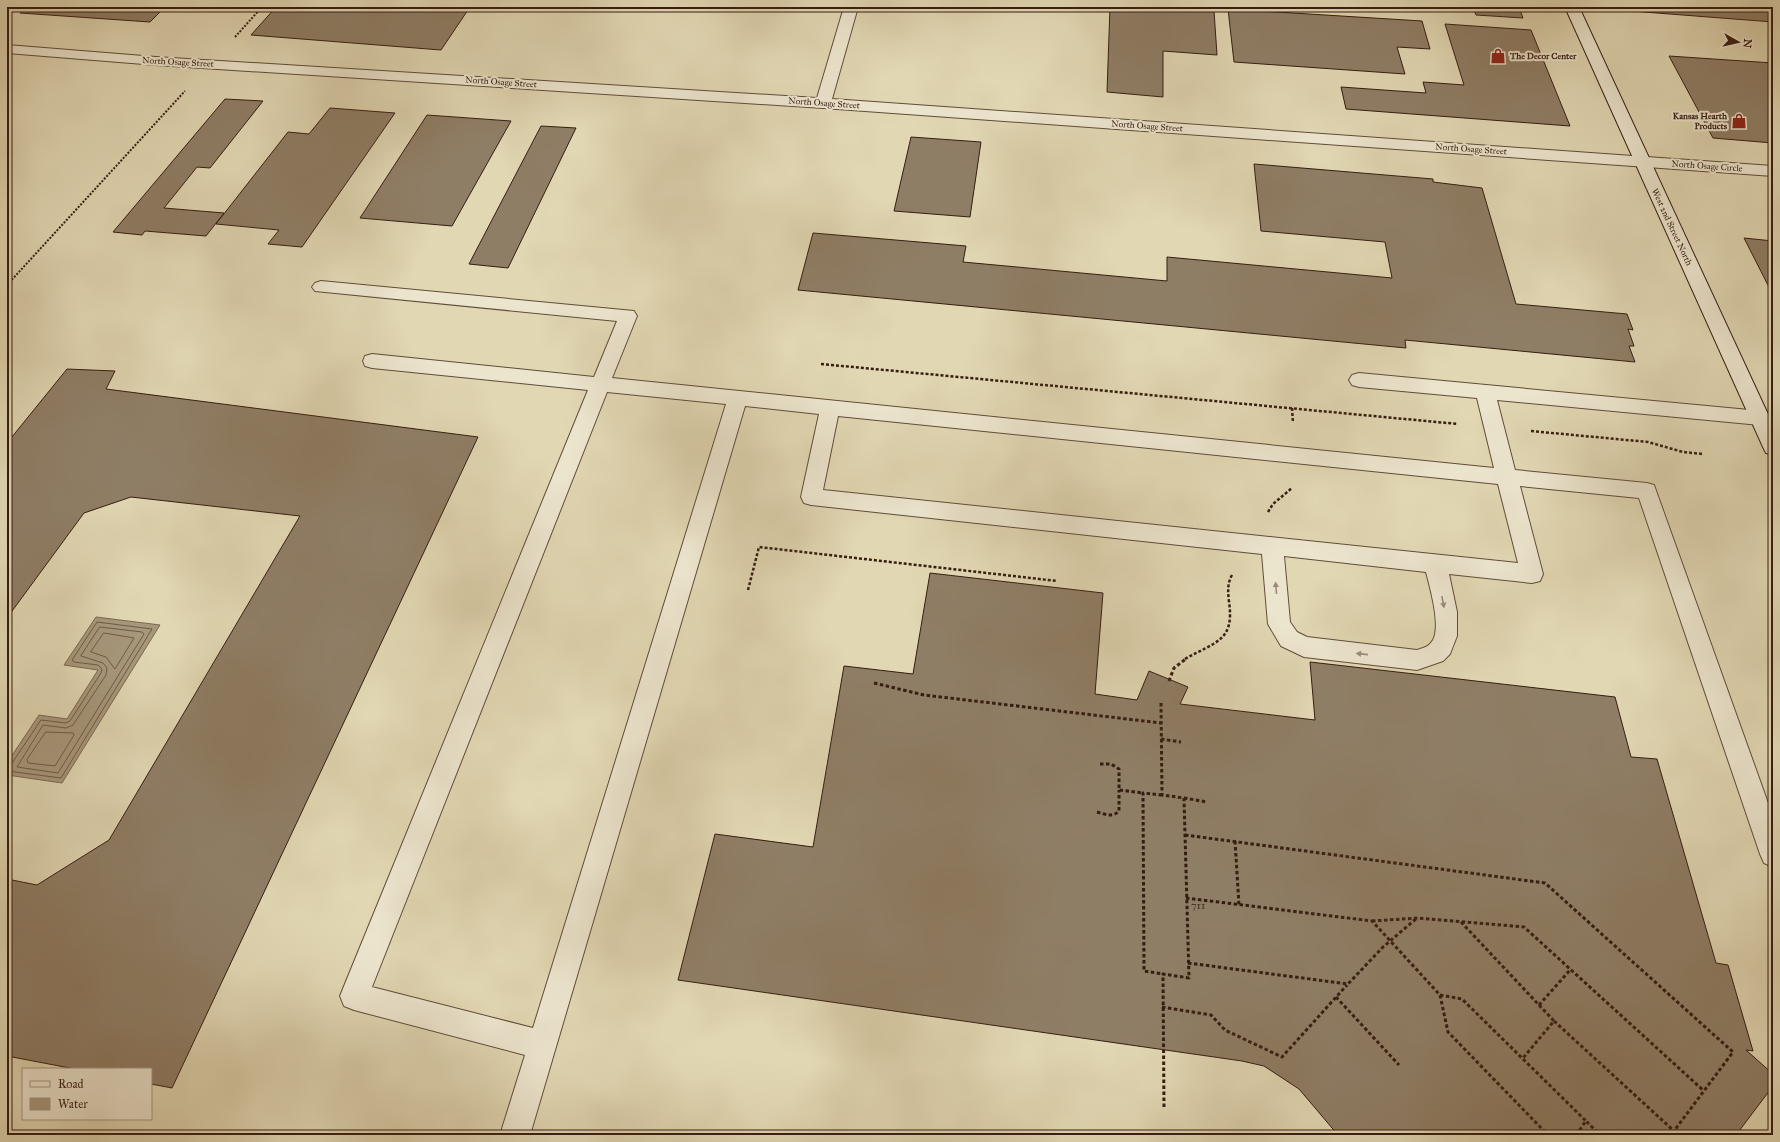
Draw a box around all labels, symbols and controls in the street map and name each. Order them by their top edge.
north arrow [1718,22,1758,62]
text: N [1740,38,1754,50]
shop icon: The Decor Center [1489,47,1507,65]
place label: The Decor Center [1509,50,1577,61]
street label: North Osage Street [142,54,215,70]
street label: North Osage Street [465,74,538,91]
street label: North Osage Street [788,95,861,112]
place label: Kansas Hearth Products [1673,110,1728,131]
shop icon: Kansas Hearth Products [1730,112,1748,130]
street label: North Osage Street [1111,118,1184,135]
street label: North Osage Street [1435,141,1508,158]
street label: North Osage Circle [1671,158,1743,174]
street label: West 2nd Street North [1650,186,1695,267]
one-way arrow [1273,582,1279,594]
one-way arrow [1440,596,1446,608]
one-way arrow [1356,650,1369,657]
house number: 711 [1191,899,1205,912]
legend [22,1068,152,1120]
text: Road [58,1077,84,1091]
text: Water [58,1097,88,1111]

